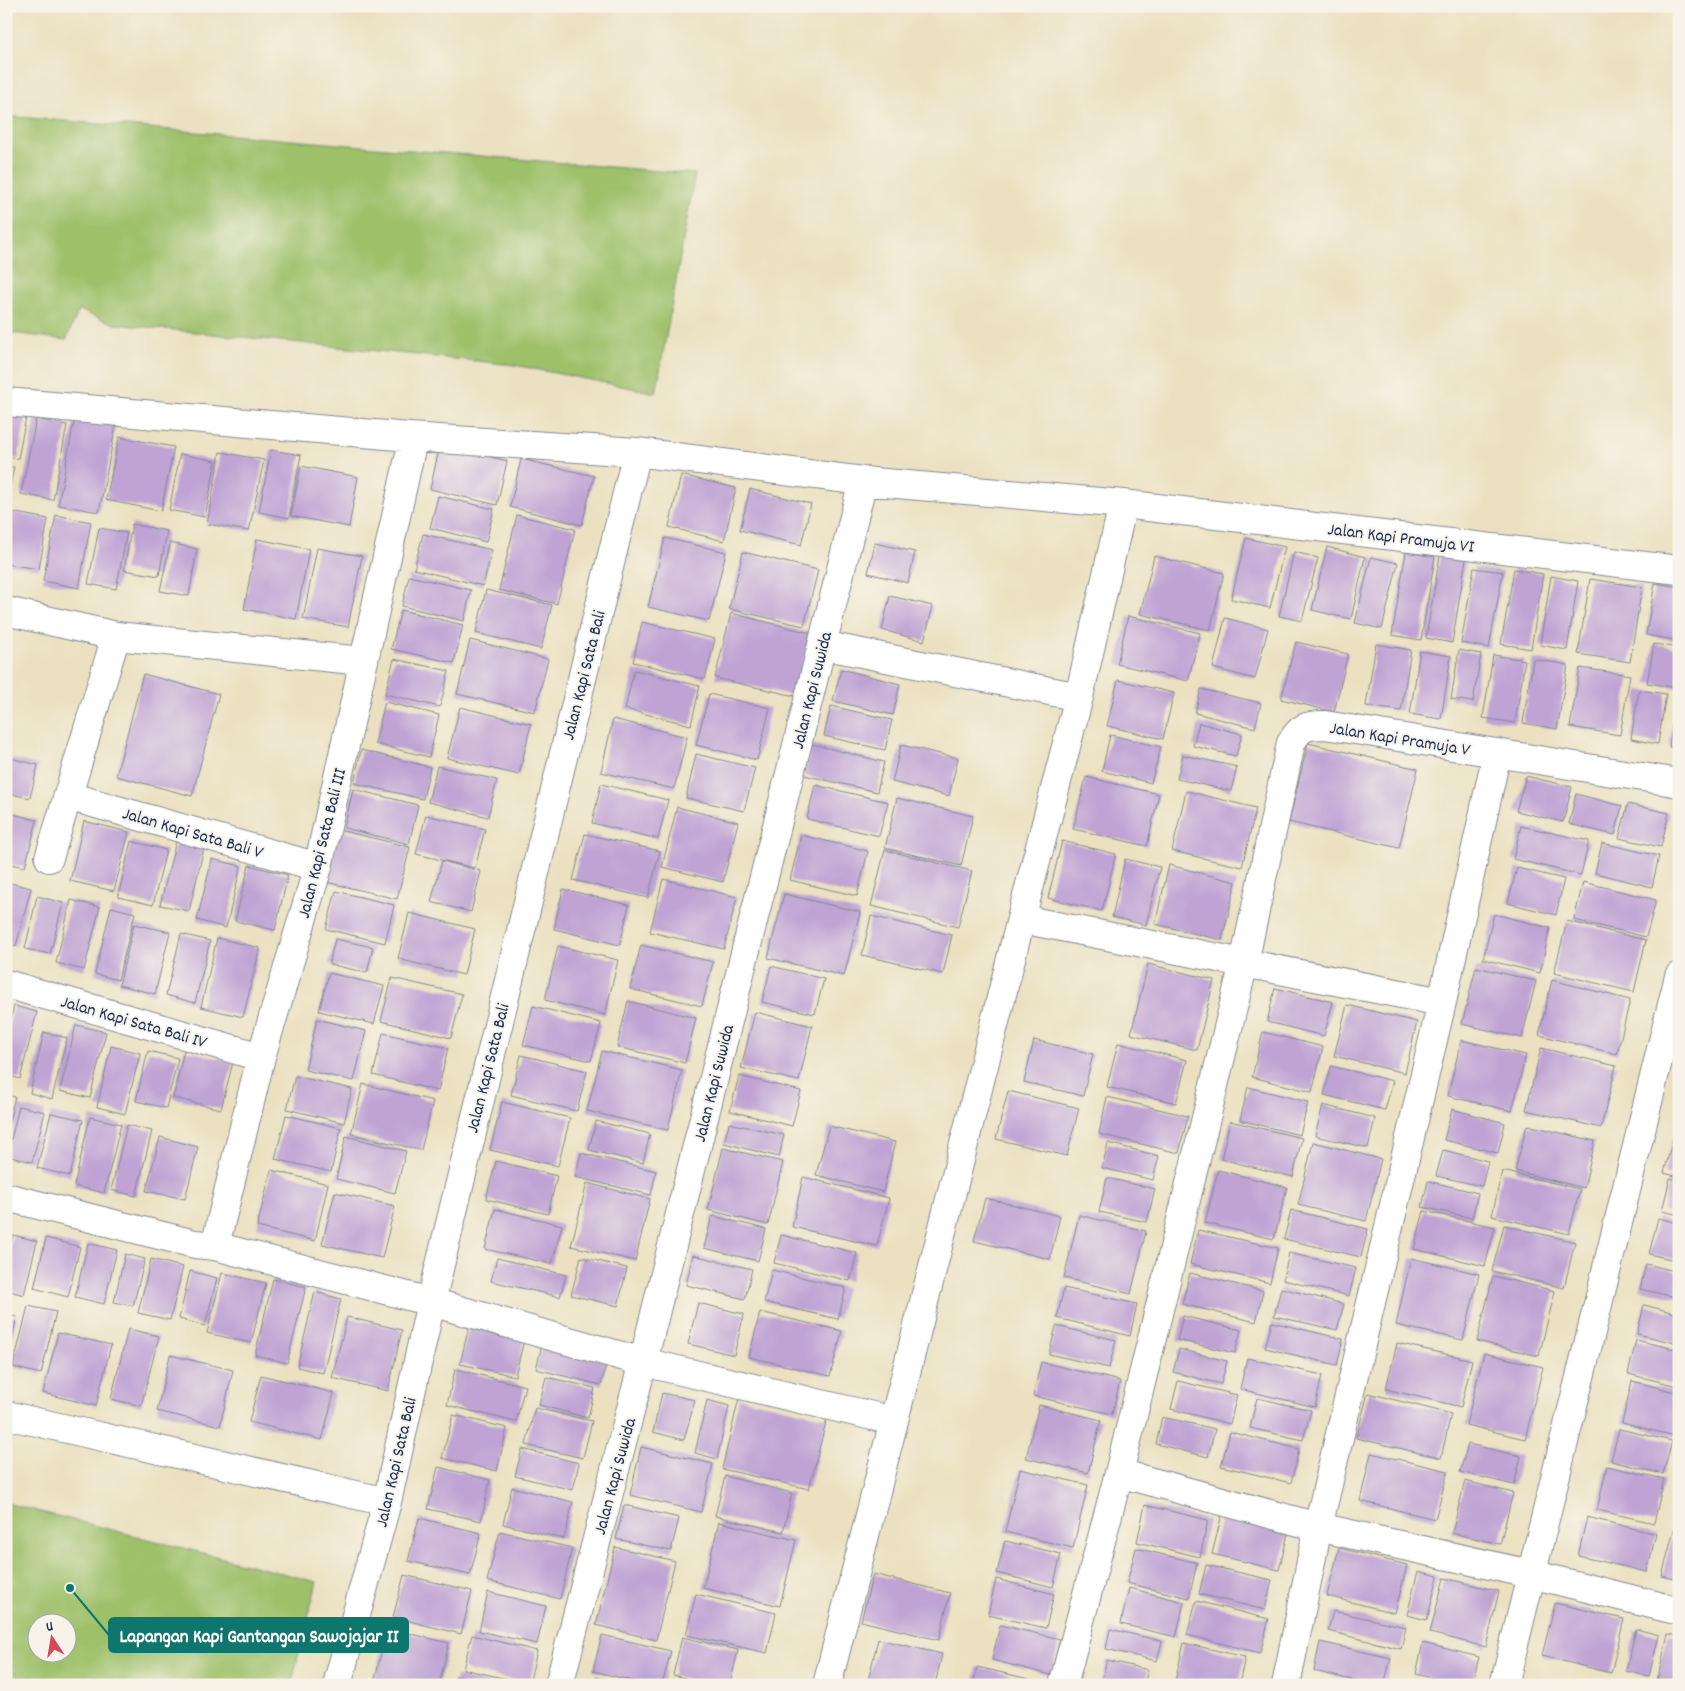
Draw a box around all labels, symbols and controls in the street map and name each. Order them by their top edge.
street label: Jalan Kapi Pramuja VI [1326,518,1476,561]
street label: Jalan Kapi Sata Bali [557,608,614,743]
street label: Jalan Kapi Suwida [787,629,840,752]
street label: Jalan Kapi Pramuja V [1328,717,1472,764]
street label: Jalan Kapi Sata Bali III [293,766,354,921]
street label: Jalan Kapi Sata Bali V [119,802,266,867]
street label: Jalan Kapi Sata Bali IV [57,991,210,1056]
street label: Jalan Kapi Sata Bali [461,1001,518,1136]
street label: Jalan Kapi Suwida [689,1022,742,1145]
street label: Jalan Kapi Sata Bali [370,1395,425,1530]
street label: Jalan Kapi Suwida [589,1415,644,1538]
north arrow [28,1614,78,1664]
text: U [44,1617,55,1638]
callout: Lapangan Kapi Gantangan Sawojajar II [109,1618,408,1652]
text: Lapangan Kapi Gantangan Sawojajar II [119,1625,399,1652]

